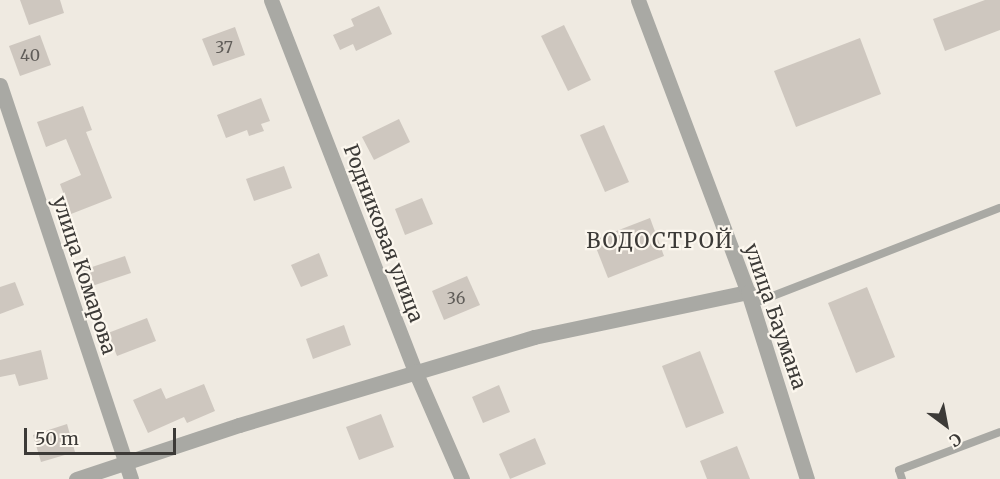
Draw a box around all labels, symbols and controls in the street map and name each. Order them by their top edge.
house number: 37 [215,37,233,57]
house number: 40 [20,45,40,65]
street label: Родниковая улица [339,141,429,325]
street label: улица Комарова [48,193,122,357]
district label: ВОДОСТРОЙ [586,228,734,254]
street label: улица Баумана [740,240,812,392]
house number: 36 [447,288,465,308]
north arrow [916,395,976,455]
scale bar [27,416,178,454]
text: 50 m [35,427,79,450]
text: С [946,429,965,452]

